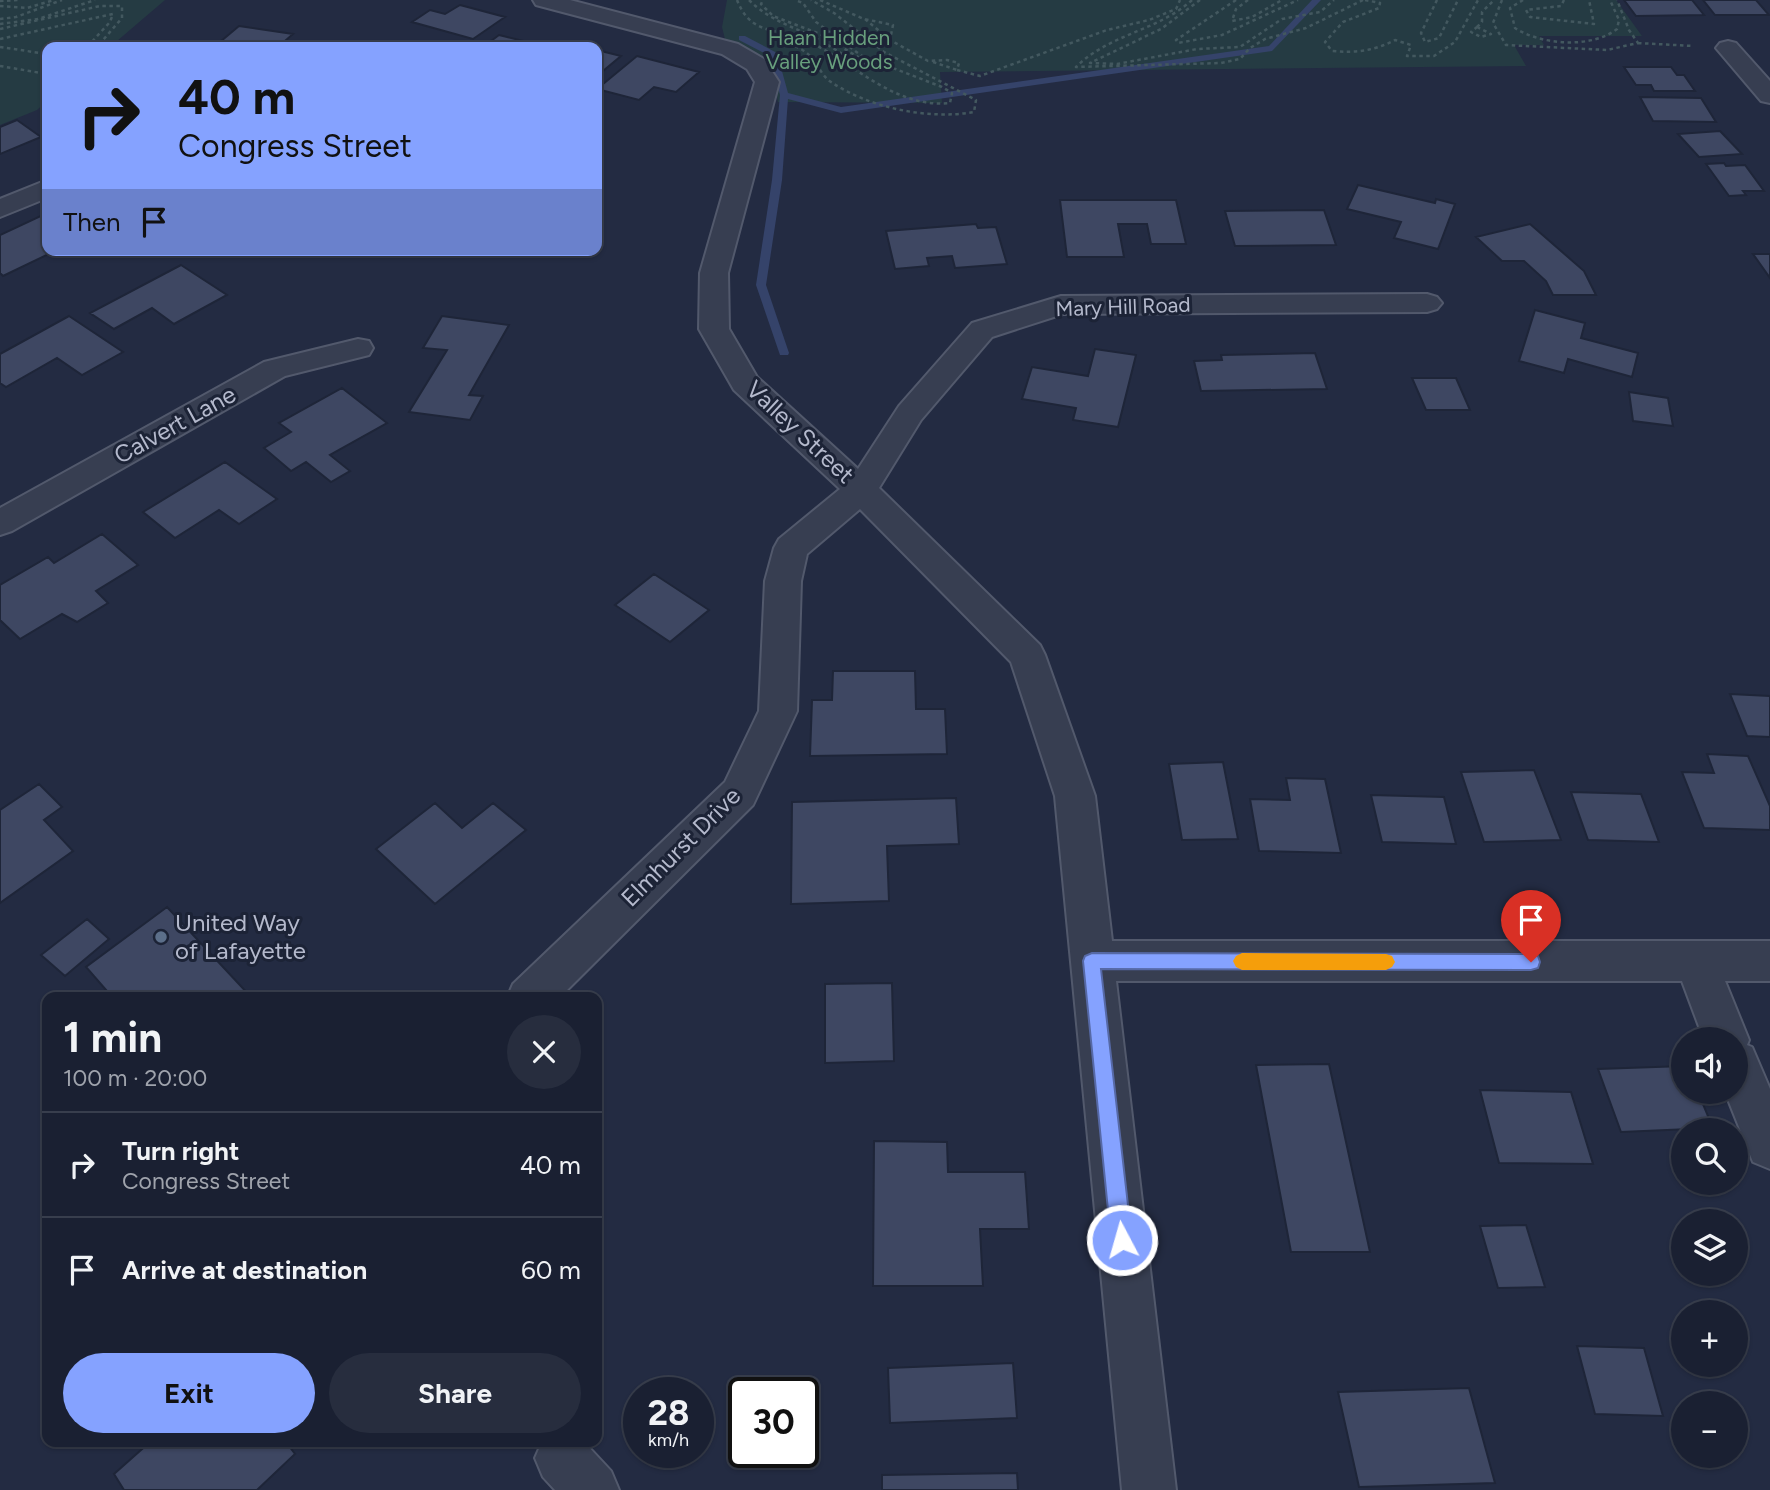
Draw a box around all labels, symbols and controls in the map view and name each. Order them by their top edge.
park label: Haan Hidden Valley Woods [766,25,892,74]
text: 40 m [178,67,295,126]
icon: right [63,70,154,161]
text: Congress Street [178,127,412,165]
icon: arrive [135,203,173,241]
text: Then [63,206,121,238]
street label: Mary Hill Road [1055,292,1191,321]
street label: Valley Street [740,374,860,489]
street label: Calvert Lane [109,379,241,470]
street label: Elmhurst Drive [615,781,746,912]
pin [1501,890,1561,962]
icon: arrive [1512,901,1550,939]
place label: United Way of Lafayette [175,908,306,965]
marker: United Way of Lafayette [153,929,169,945]
text: 1 min [63,1012,162,1063]
button: close [507,1015,581,1089]
map controls [1671,1027,1748,1468]
button: sound [1671,1027,1748,1104]
text: 100 m · 20:00 [63,1064,207,1092]
button: search [1671,1118,1748,1195]
text: Turn right [122,1135,239,1167]
icon: right [63,1146,101,1184]
text: 40 m [520,1149,581,1181]
text: Congress Street [122,1167,290,1195]
position arrow [1085,1203,1159,1277]
button: layers [1671,1209,1748,1286]
icon: arrive [63,1251,101,1289]
text: Arrive at destination [122,1254,367,1286]
text: 60 m [521,1254,581,1286]
button: + [1671,1300,1748,1377]
button: Exit [63,1353,315,1433]
button: Share [329,1353,581,1433]
speed limit sign: 30 [728,1377,819,1468]
button: − [1671,1391,1748,1468]
text: 28 [648,1392,689,1434]
text: km/h [648,1429,689,1451]

